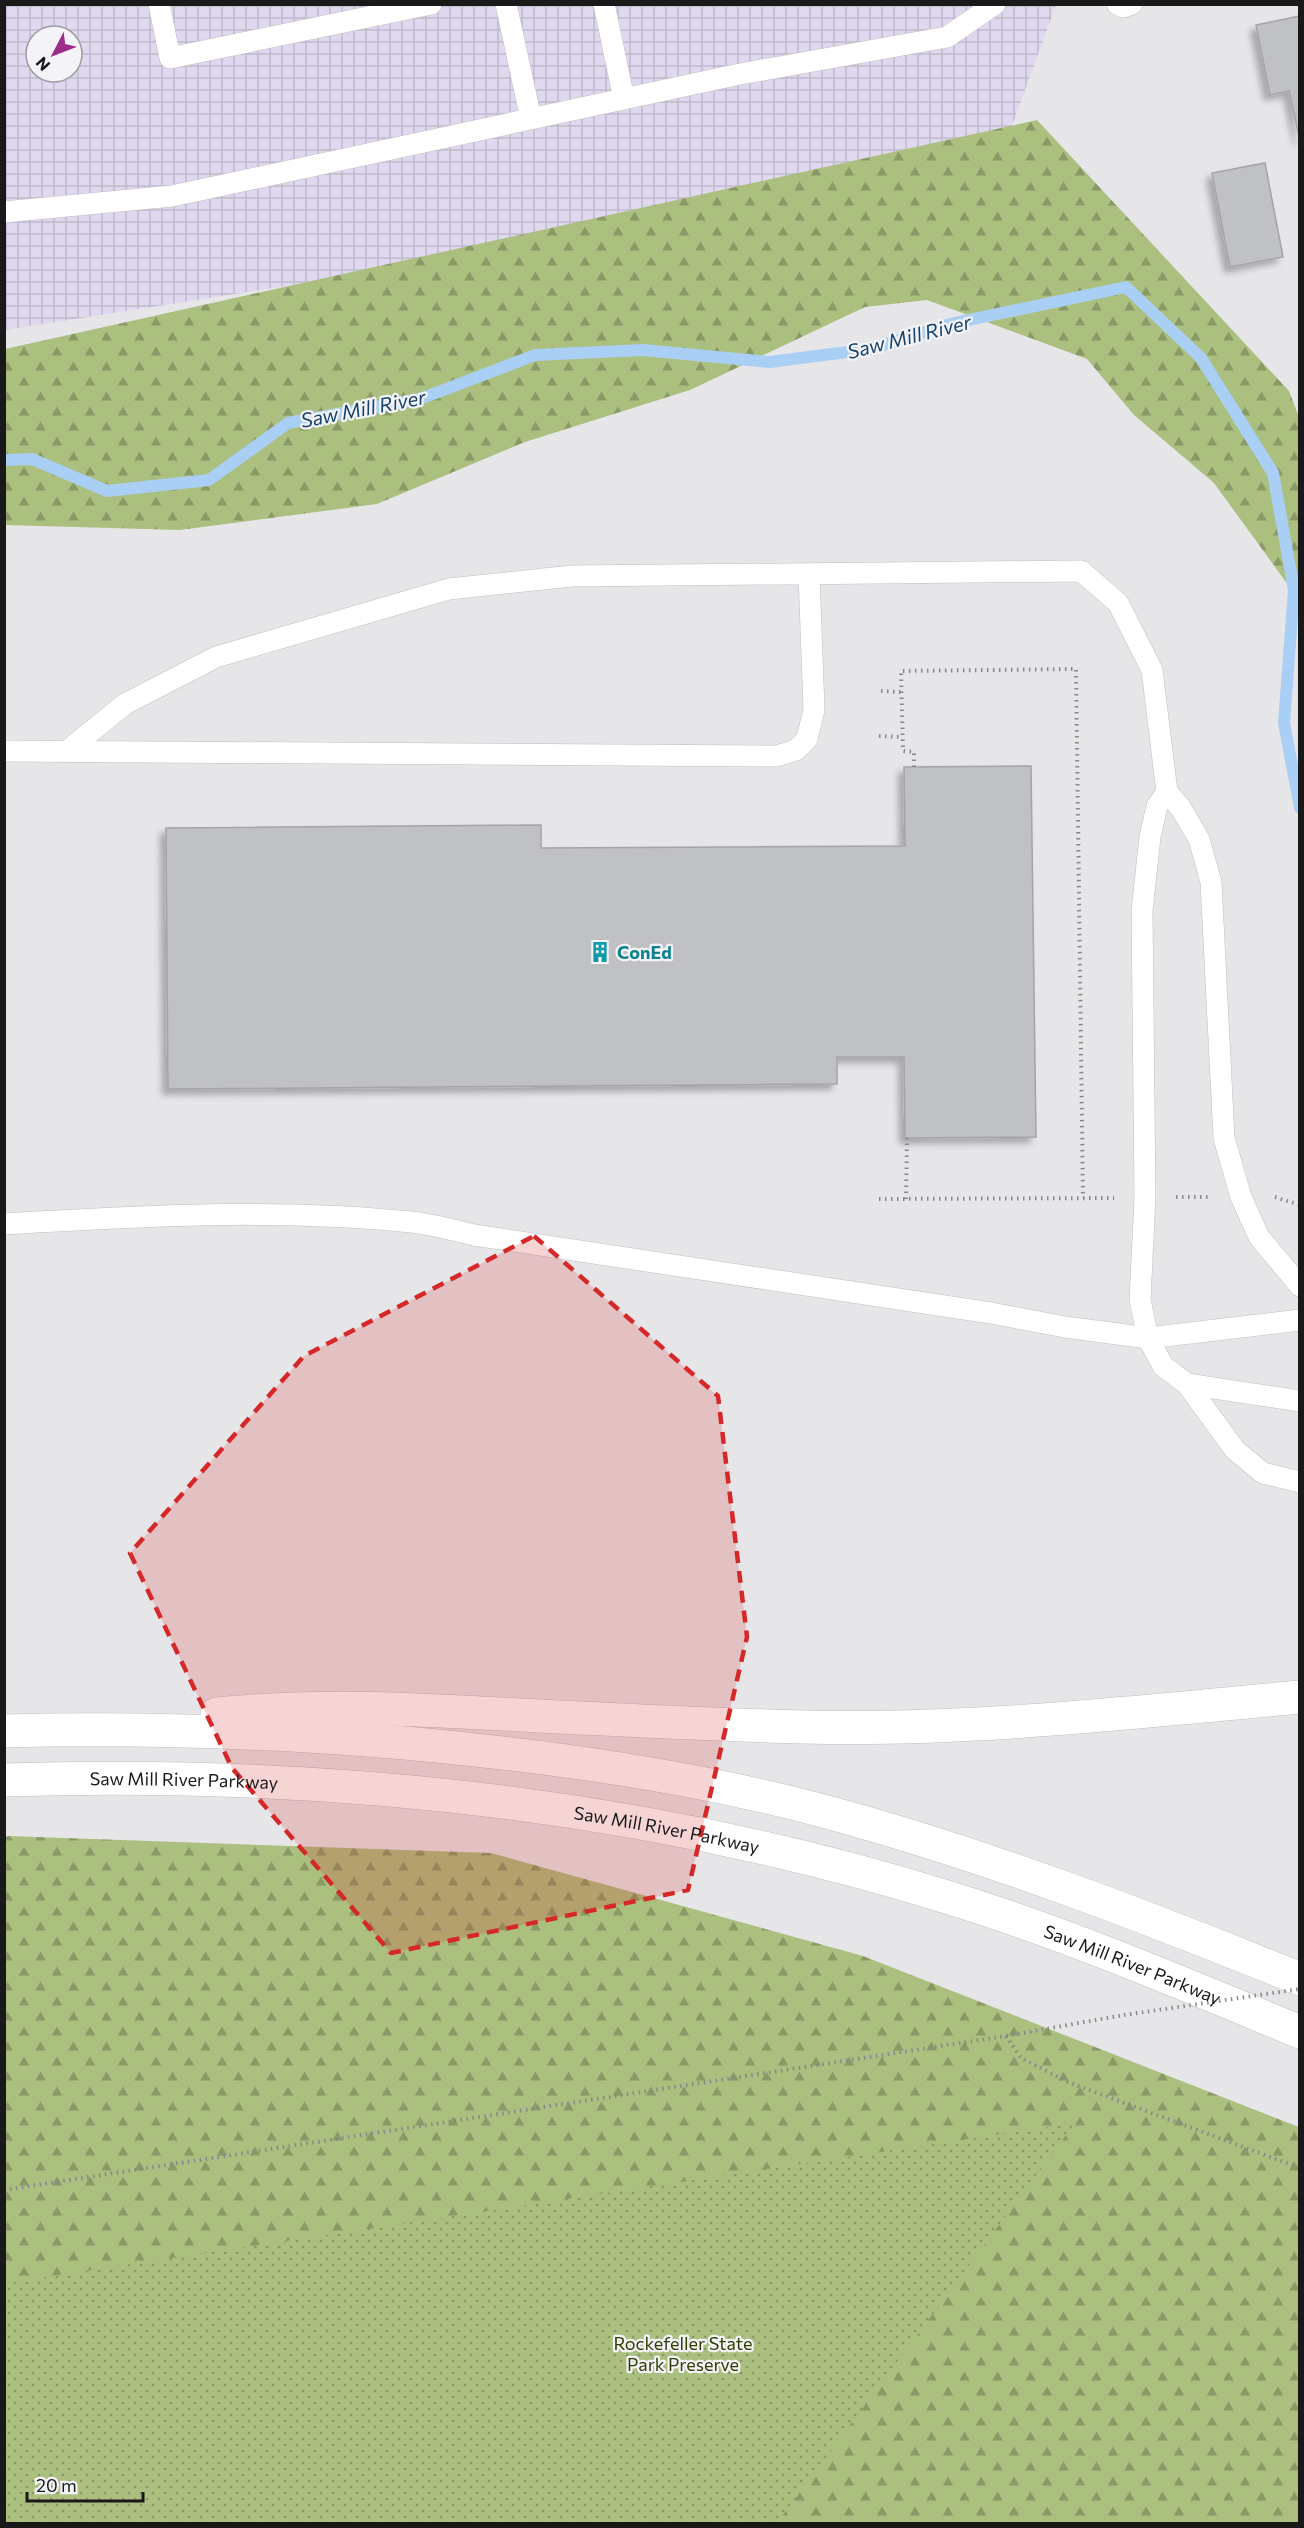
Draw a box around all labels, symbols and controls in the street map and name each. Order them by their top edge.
north arrow [24,24,84,84]
text: N [31,54,54,75]
water label: Saw Mill River [844,309,975,363]
water label: Saw Mill River [298,384,429,432]
building icon: ConEd [588,940,612,964]
place label: ConEd [617,941,672,963]
street label: Saw Mill River Parkway [90,1767,279,1793]
street label: Saw Mill River Parkway [572,1801,762,1858]
street label: Saw Mill River Parkway [1041,1920,1224,2009]
park label: Rockefeller State Park Preserve [613,2332,753,2375]
scale bar [27,2465,142,2503]
text: 20 m [36,2474,77,2496]

